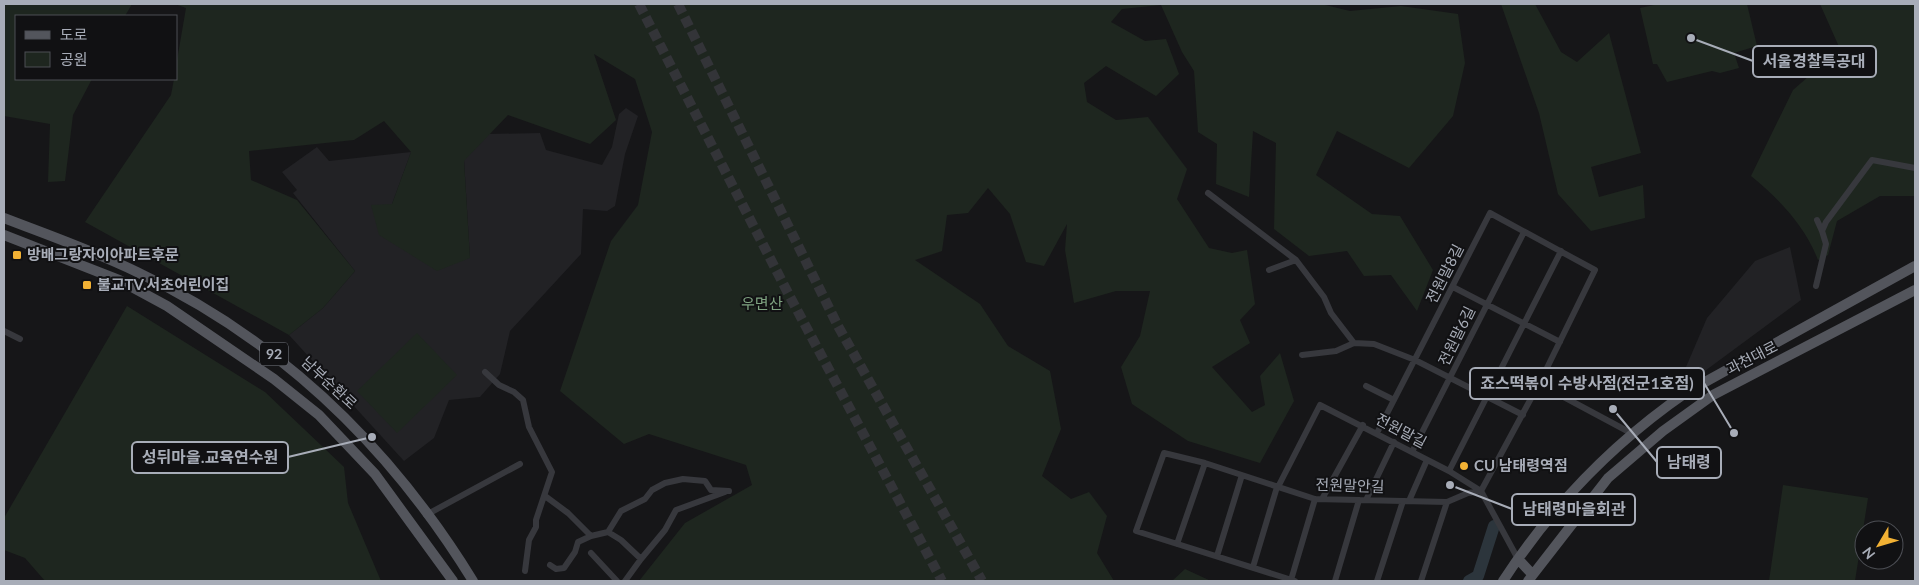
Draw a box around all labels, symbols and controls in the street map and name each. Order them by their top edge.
legend [15,15,178,80]
text: 도로 [60,25,88,43]
callout: 서울경찰특공대 [1753,46,1876,77]
text: 공원 [60,50,88,68]
text: 서울경찰특공대 [1762,51,1866,70]
street label: 전원말8길 [1422,241,1467,306]
place label: 방배그랑자이아파트후문 [27,245,179,263]
marker: 방배그랑자이아파트후문 [11,249,23,261]
place label: 불교TV.서초어린이집 [97,275,229,293]
marker: 불교TV.서초어린이집 [81,279,93,291]
park label: 우면산 [741,294,783,312]
street label: 전원말6길 [1434,303,1478,368]
street label: 과천대로 [1723,337,1780,378]
road number: 92 [260,342,288,366]
street label: 남부순환로 [298,352,361,412]
callout: 죠스떡볶이 수방사점(전군1호점) [1470,368,1704,399]
text: 죠스떡볶이 수방사점(전군1호점) [1480,373,1694,392]
street label: 전원말길 [1373,409,1430,451]
callout: 성뒤마을.교육연수원 [132,442,288,473]
text: 성뒤마을.교육연수원 [142,447,278,466]
callout: 남태령 [1657,447,1721,478]
text: 남태령 [1667,452,1711,471]
place label: CU 남태령역점 [1474,456,1568,474]
marker: CU 남태령역점 [1458,460,1470,472]
street label: 전원말안길 [1315,475,1385,495]
callout: 남태령마을회관 [1512,494,1635,525]
text: 남태령마을회관 [1522,499,1626,518]
north arrow [1854,520,1904,570]
text: N [1858,544,1878,563]

